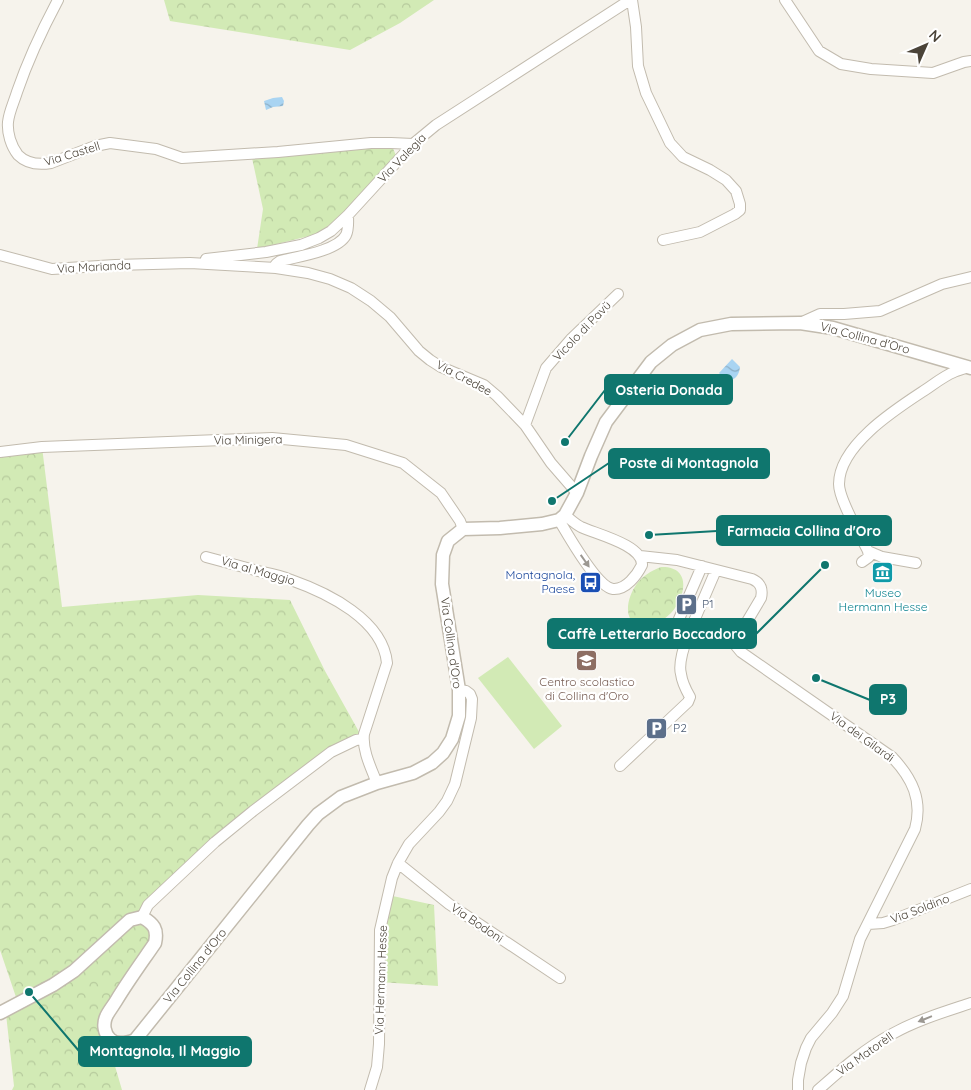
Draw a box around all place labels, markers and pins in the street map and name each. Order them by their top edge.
callout: Osteria Donada [605,375,732,404]
callout: Poste di Montagnola [609,449,769,478]
callout: Farmacia Collina d'Oro [717,516,891,545]
museum icon: Museo Hermann Hesse [871,560,895,584]
place label: Montagnola, Paese [506,567,575,596]
bus stop icon: Montagnola, Paese [579,570,603,594]
place label: Museo Hermann Hesse [839,585,928,614]
parking icon: P1 [674,592,698,616]
place label: P1 [702,596,714,611]
callout: Caffè Letterario Boccadoro [548,619,756,648]
school or university icon: Centro scolastico di Collina d'Oro [575,649,599,673]
place label: Centro scolastico di Collina d'Oro [539,674,635,703]
callout: P3 [870,685,906,714]
parking icon: P2 [645,716,669,740]
place label: P2 [673,720,687,735]
callout: Montagnola, Il Maggio [79,1037,251,1066]

